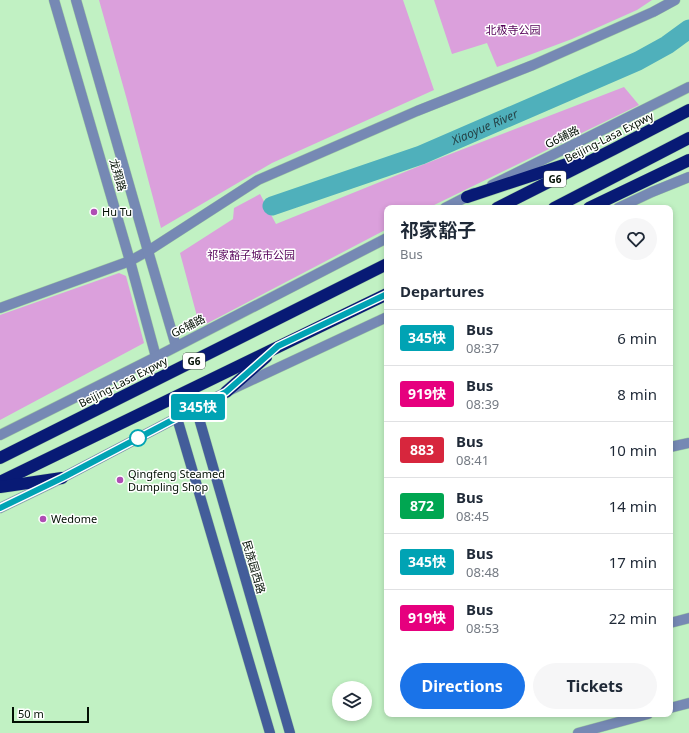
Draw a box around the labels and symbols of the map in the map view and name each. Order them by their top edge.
park label: 北极寺公园 [486,22,541,37]
water label: Xiaoyue River [448,105,522,149]
street label: Beijing-Lasa Expwy [562,107,656,165]
street label: G6辅路 [542,122,581,151]
street label: 龙翔路 [107,157,130,193]
road number: G6 [544,171,566,187]
place label: Hu Tu [102,204,132,219]
marker: Hu Tu [89,207,99,217]
park label: 祁家豁子城市公园 [207,247,295,262]
street label: G6辅路 [168,311,207,340]
street label: Beijing-Lasa Expwy [76,352,170,410]
road number: G6 [183,353,205,369]
line badge: 345快 [170,394,226,420]
unlabelled marker [129,429,147,447]
place label: Qingfeng Steamed Dumpling Shop [128,466,225,494]
marker: Qingfeng Steamed Dumpling Shop [115,475,125,485]
place label: Wedome [51,511,97,526]
marker: Wedome [38,514,48,524]
street label: 民族园西路 [240,538,269,595]
scale bar [12,705,89,724]

